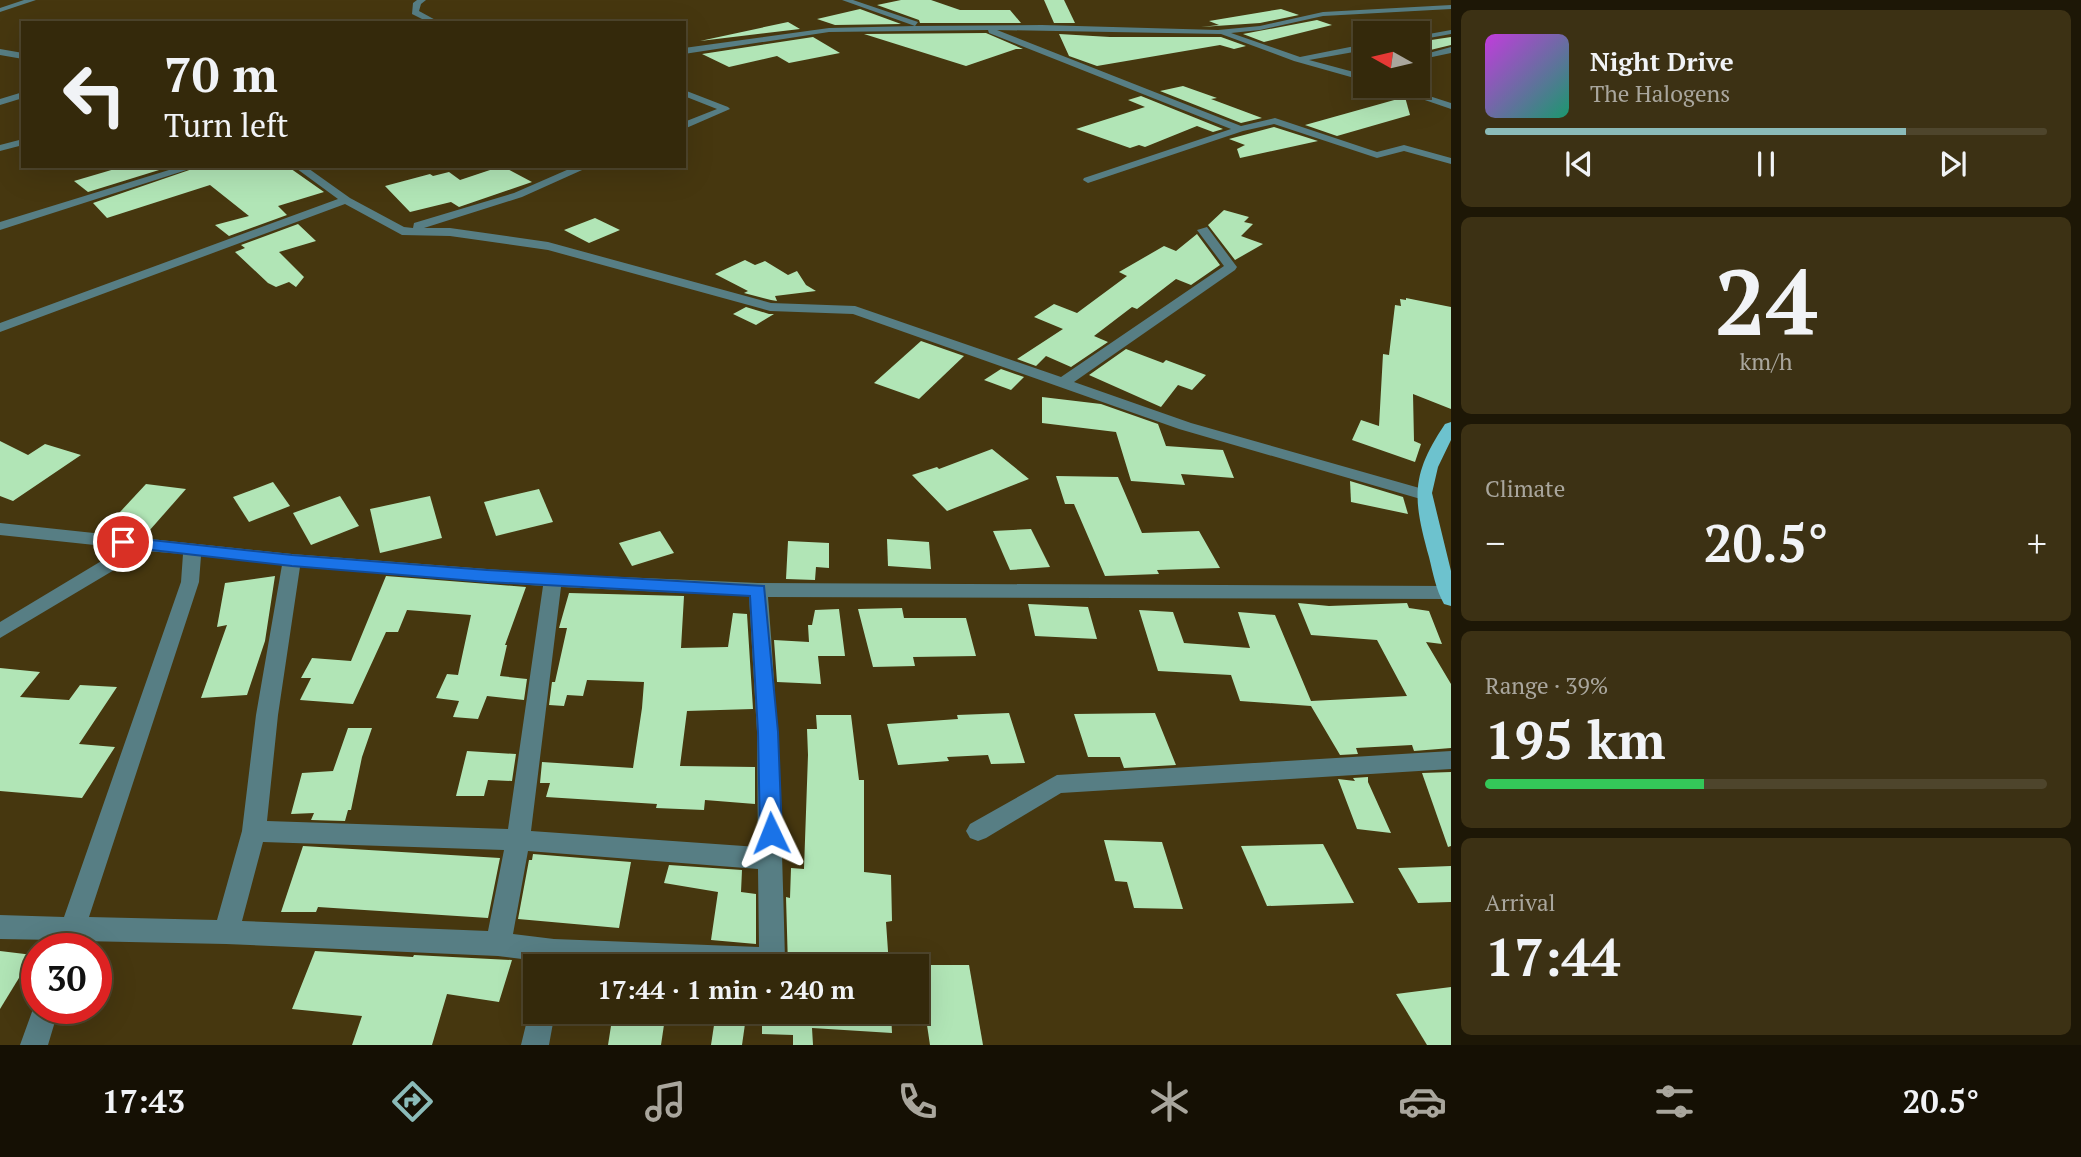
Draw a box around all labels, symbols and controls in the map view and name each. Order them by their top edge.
north arrow [1353,21,1430,98]
map controls [1353,21,1430,98]
text: 70 m [164,41,278,106]
text: Night Drive [1590,44,1734,78]
icon: left [49,49,140,140]
text: The Halogens [1590,78,1730,109]
text: Turn left [164,104,288,146]
icon: previous [1560,145,1598,183]
icon: pause [1747,145,1785,183]
icon: next [1934,145,1972,183]
text: 24 [1715,240,1817,361]
text: km/h [1739,346,1793,377]
text: Climate [1485,473,1565,504]
text: 20.5° [1703,508,1829,577]
pin [93,512,153,572]
text: − [1485,518,1505,568]
text: + [2027,518,2047,568]
icon: arrive [104,523,142,561]
text: Range · 39% [1485,670,1608,701]
text: 195 km [1485,705,1666,774]
position arrow [734,796,808,870]
text: Arrival [1485,887,1556,918]
text: 17:44 [1485,922,1620,991]
speed limit sign: 30 [21,933,112,1024]
text: 17:44 · 1 min · 240 m [597,972,855,1006]
icon: directions [388,1077,437,1126]
icon: music [641,1077,690,1126]
icon: phone [893,1077,942,1126]
icon: climate [1145,1077,1194,1126]
icon: car [1398,1077,1447,1126]
icon: filters [1650,1077,1699,1126]
text: 17:43 [102,1080,185,1122]
text: 20.5° [1902,1080,1979,1122]

